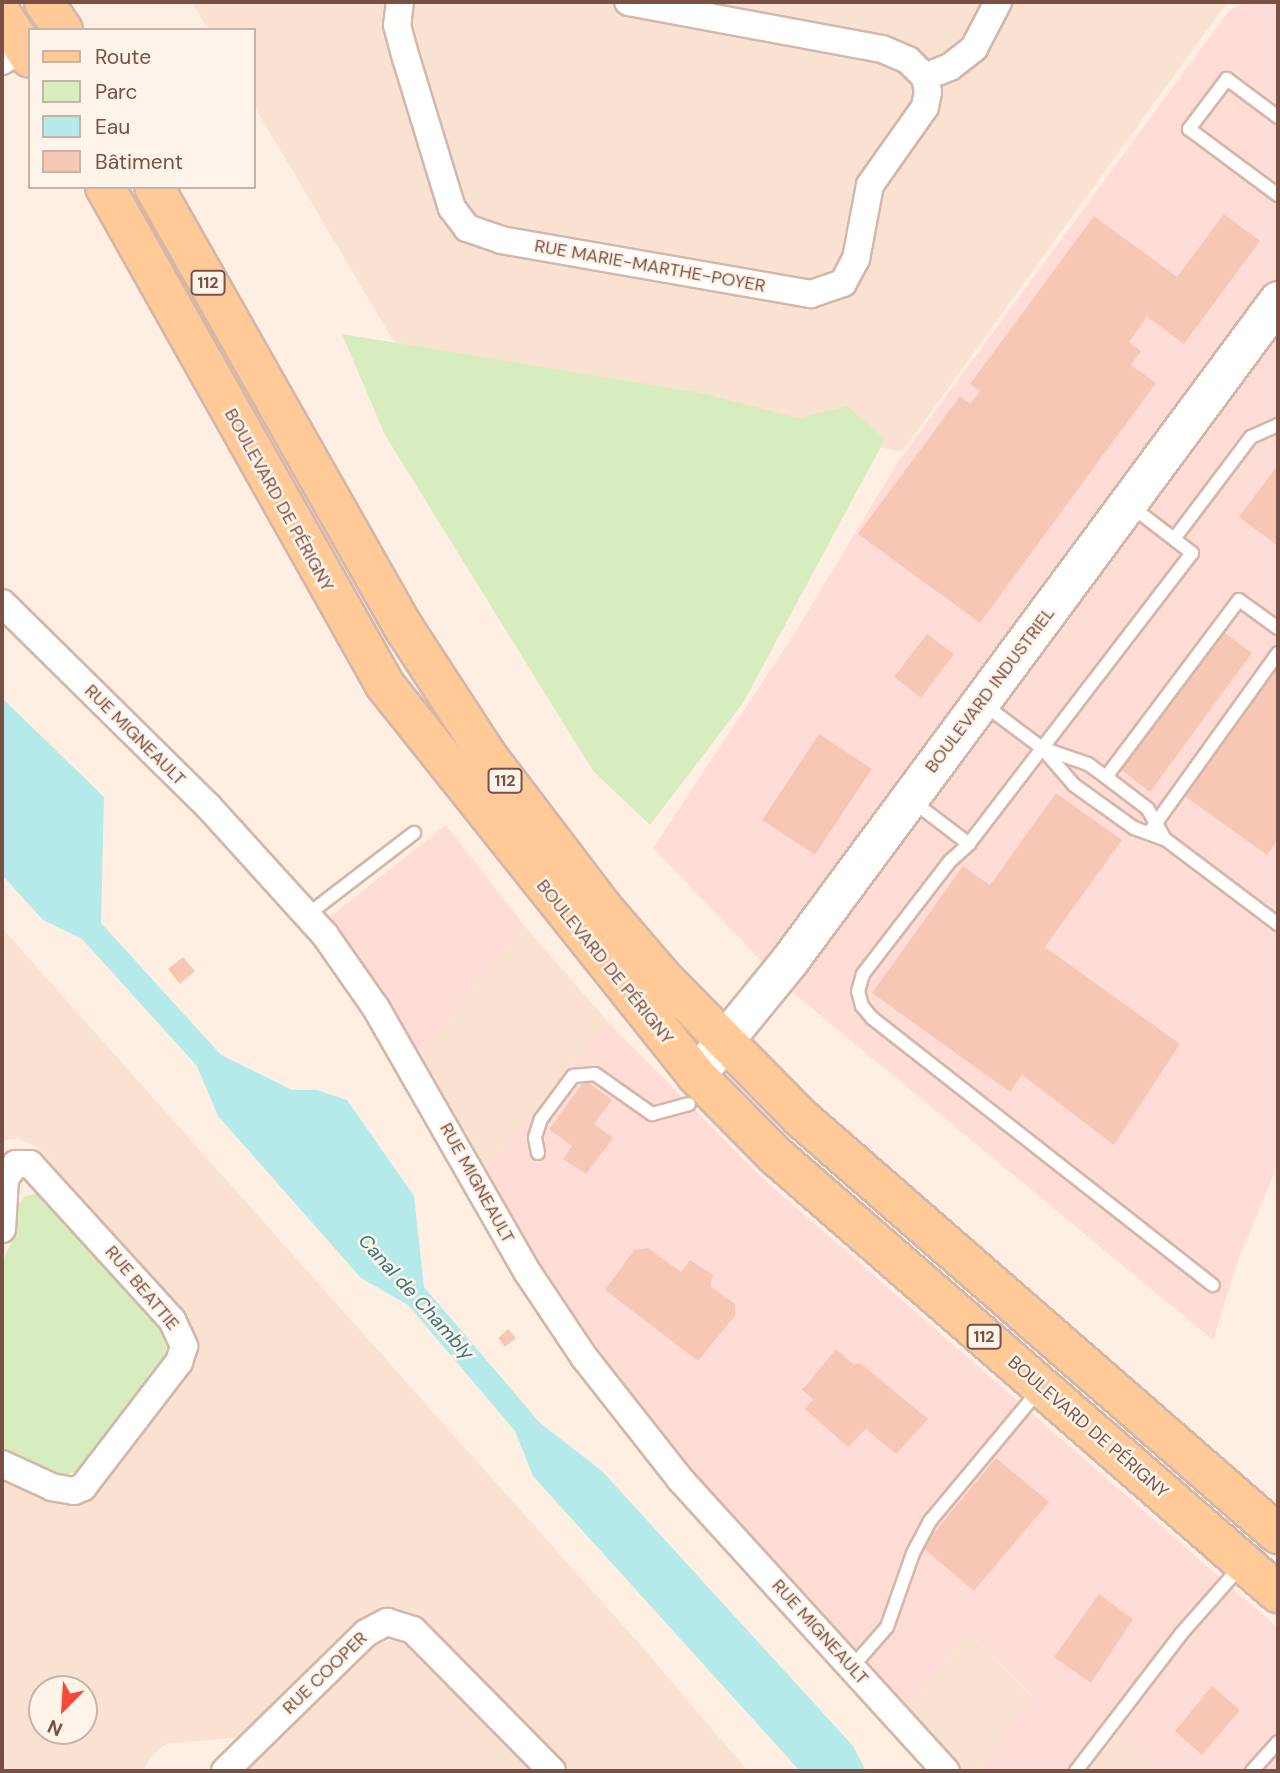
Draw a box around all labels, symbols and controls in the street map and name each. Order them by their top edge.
legend [28,28,256,189]
text: Route [95,43,151,71]
text: Parc [95,78,138,106]
text: Eau [95,113,130,141]
text: Bâtiment [95,148,183,176]
street label: RUE MARIE-MARTHE-POYER [533,235,767,297]
road number: 112 [190,270,226,296]
street label: BOULEVARD DE PÉRIGNY [220,405,338,595]
street label: BOULEVARD INDUSTRIEL [921,603,1059,777]
street label: RUE MIGNEAULT [80,680,190,790]
road number: 112 [488,768,522,794]
street label: BOULEVARD DE PÉRIGNY [532,875,678,1049]
street label: RUE MIGNEAULT [435,1119,519,1247]
water label: Canal de Chambly [353,1229,479,1365]
street label: RUE BEATTIE [100,1241,184,1335]
road number: 112 [967,1324,1002,1350]
street label: BOULEVARD DE PÉRIGNY [1003,1351,1173,1503]
street label: RUE MIGNEAULT [767,1575,873,1689]
street label: RUE COOPER [278,1627,372,1719]
north arrow [28,1675,98,1745]
text: N [44,1714,66,1742]

